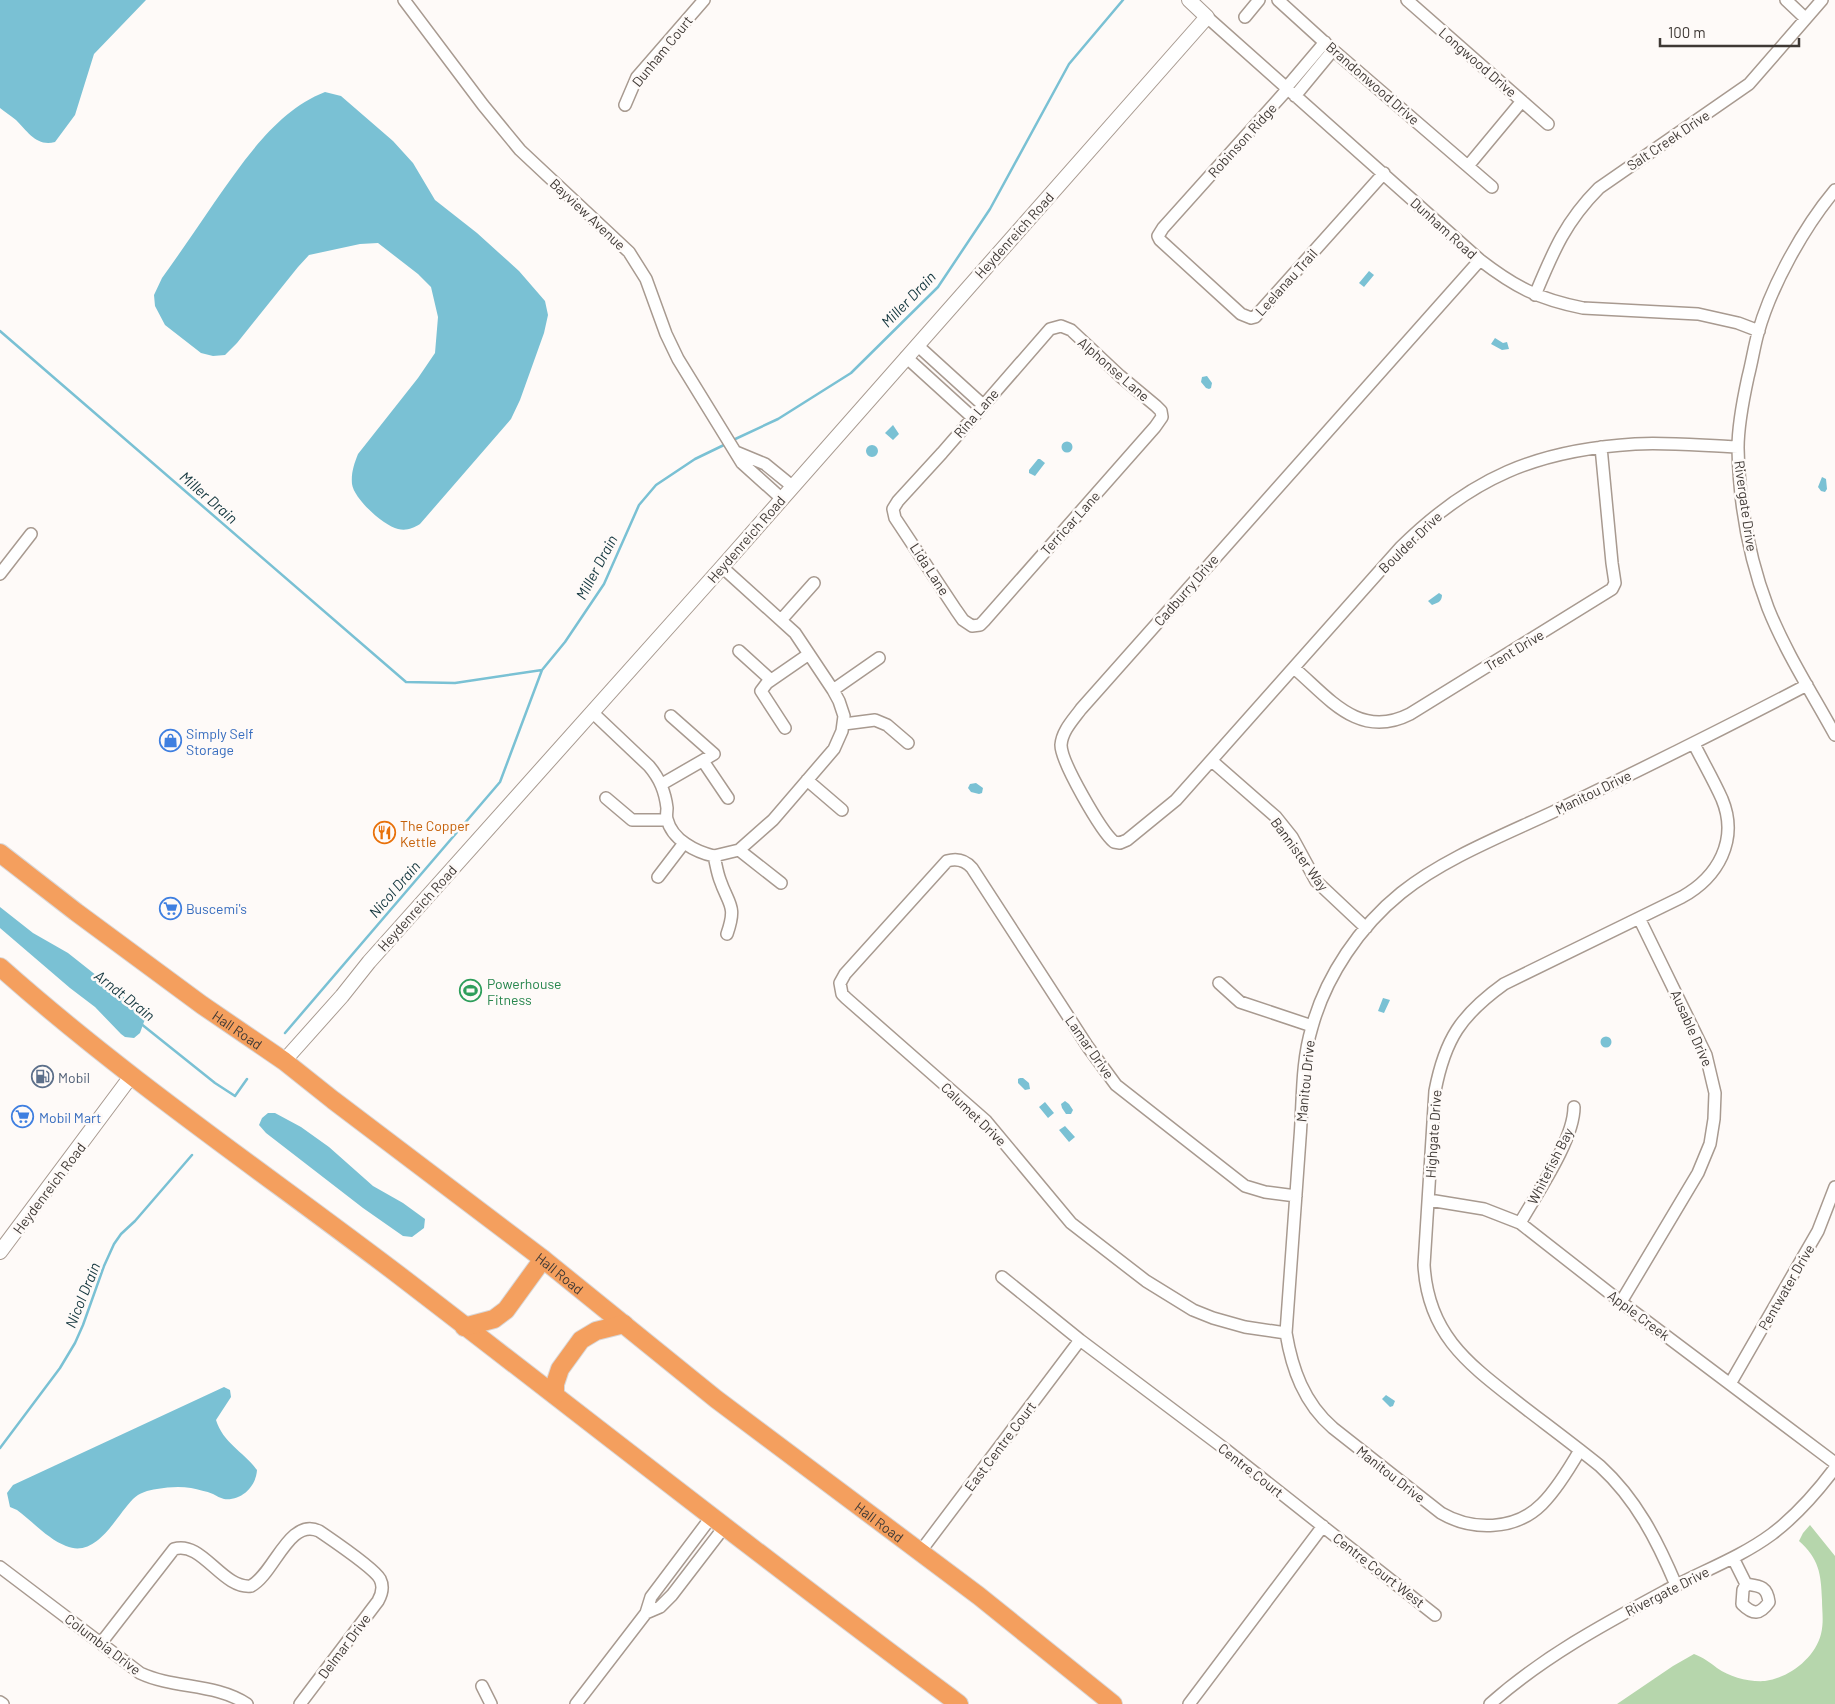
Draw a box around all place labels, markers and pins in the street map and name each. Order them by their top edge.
place label: Simply Self Storage [186,725,253,758]
shop icon: Simply Self Storage [158,729,182,753]
place label: The Copper Kettle [400,817,470,850]
restaurant icon: The Copper Kettle [372,821,396,845]
supermarket icon: Buscemi's [158,896,182,920]
place label: Buscemi's [186,900,247,917]
place label: Powerhouse Fitness [487,975,562,1008]
sports icon: Powerhouse Fitness [459,979,483,1003]
fuel station icon: Mobil [30,1065,54,1089]
place label: Mobil [58,1069,90,1086]
supermarket icon: Mobil Mart [11,1105,35,1129]
place label: Mobil Mart [39,1109,101,1126]

